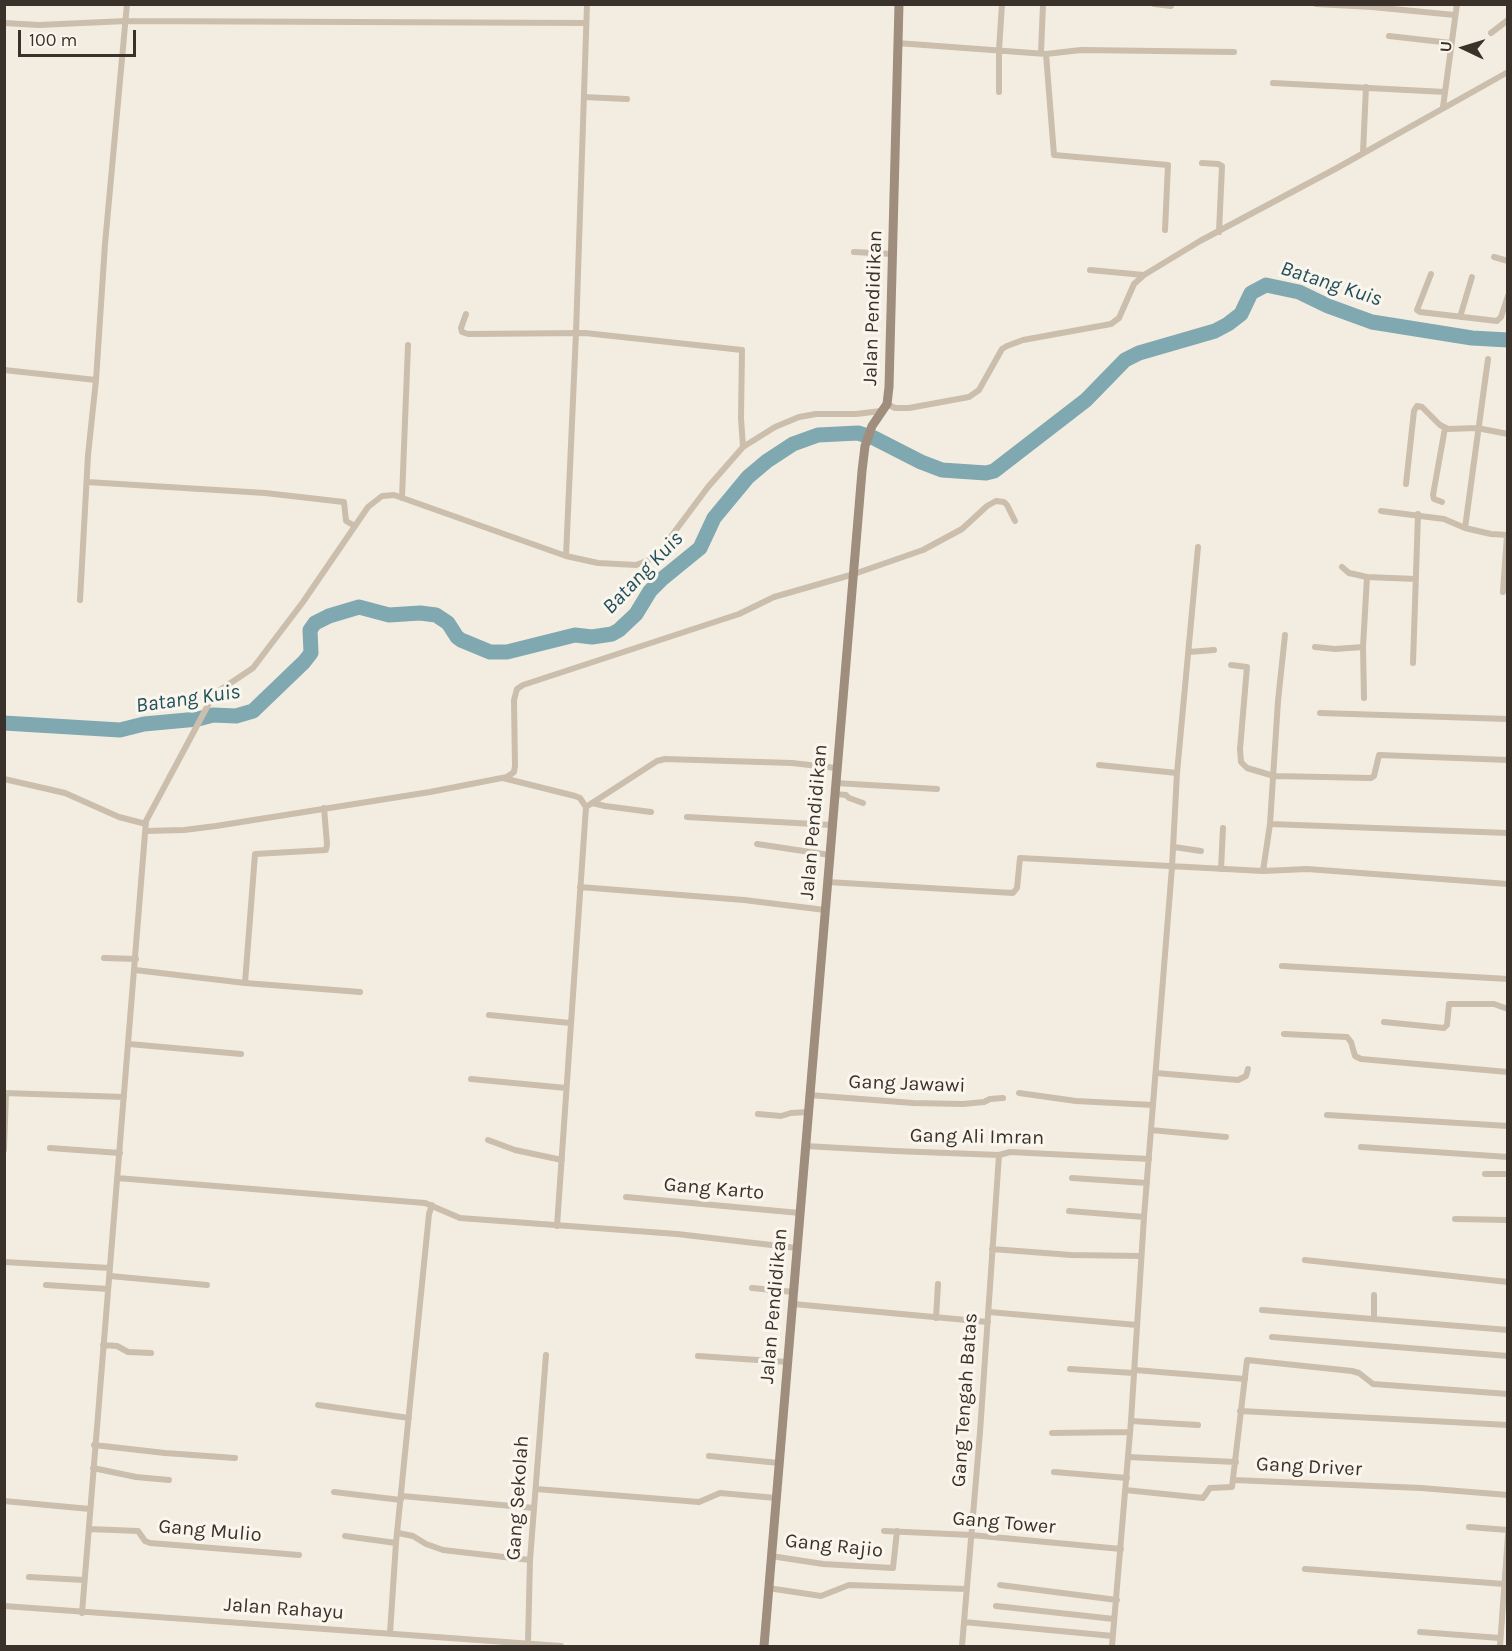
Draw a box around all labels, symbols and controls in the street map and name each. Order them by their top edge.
scale bar [21,18,140,56]
north arrow [1434,18,1494,78]
text: 100 m [29,29,77,51]
text: U [1436,41,1455,53]
street label: Jalan Pendidikan [858,230,888,386]
water label: Batang Kuis [1277,256,1385,312]
water label: Batang Kuis [597,526,689,620]
water label: Batang Kuis [134,679,242,719]
street label: Jalan Pendidikan [795,743,833,901]
street label: Gang Jawawi [848,1070,966,1098]
street label: Gang Ali Imran [910,1124,1044,1150]
street label: Gang Karto [663,1173,765,1205]
street label: Jalan Pendidikan [755,1227,793,1385]
street label: Gang Tengah Batas [947,1312,983,1488]
street label: Gang Sekolah [502,1435,534,1561]
street label: Gang Driver [1255,1452,1363,1482]
street label: Gang Tower [951,1507,1057,1539]
street label: Gang Mulio [157,1515,263,1547]
street label: Gang Rajio [784,1529,884,1563]
street label: Jalan Rahayu [223,1593,345,1625]

